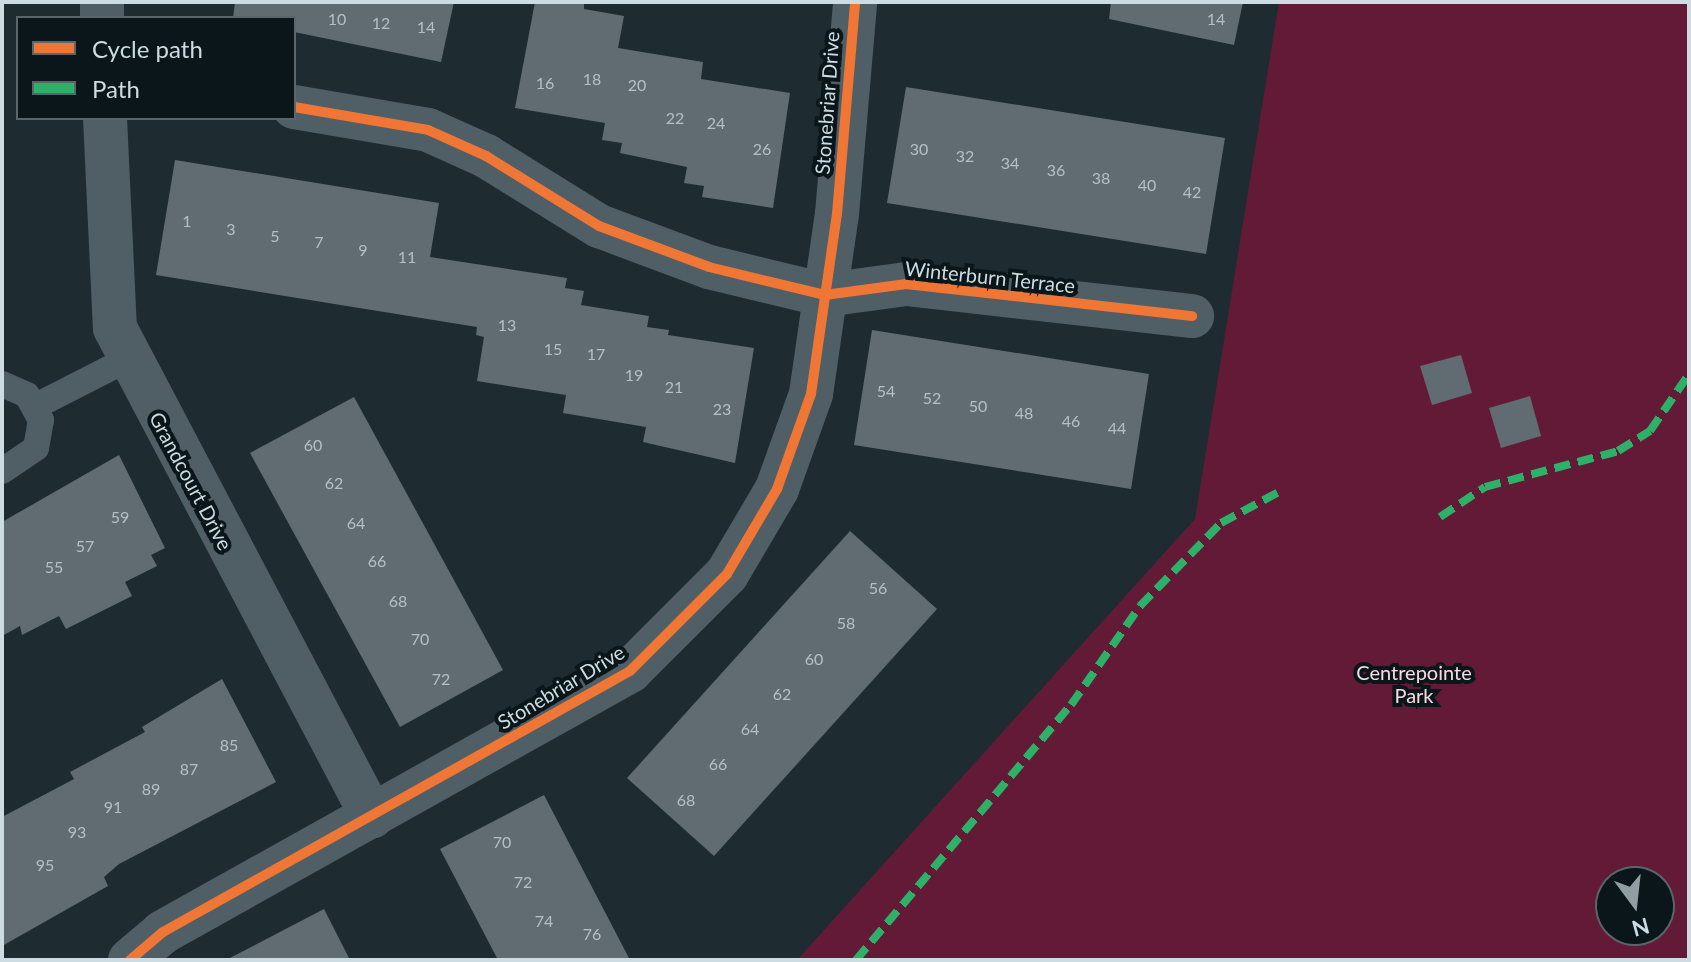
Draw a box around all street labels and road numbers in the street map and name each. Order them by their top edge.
street label: Stonebriar Drive [810,30,844,176]
street label: Winterburn Terrace [903,256,1077,298]
street label: Grandcourt Drive [144,408,238,554]
street label: Stonebriar Drive [493,640,629,734]

